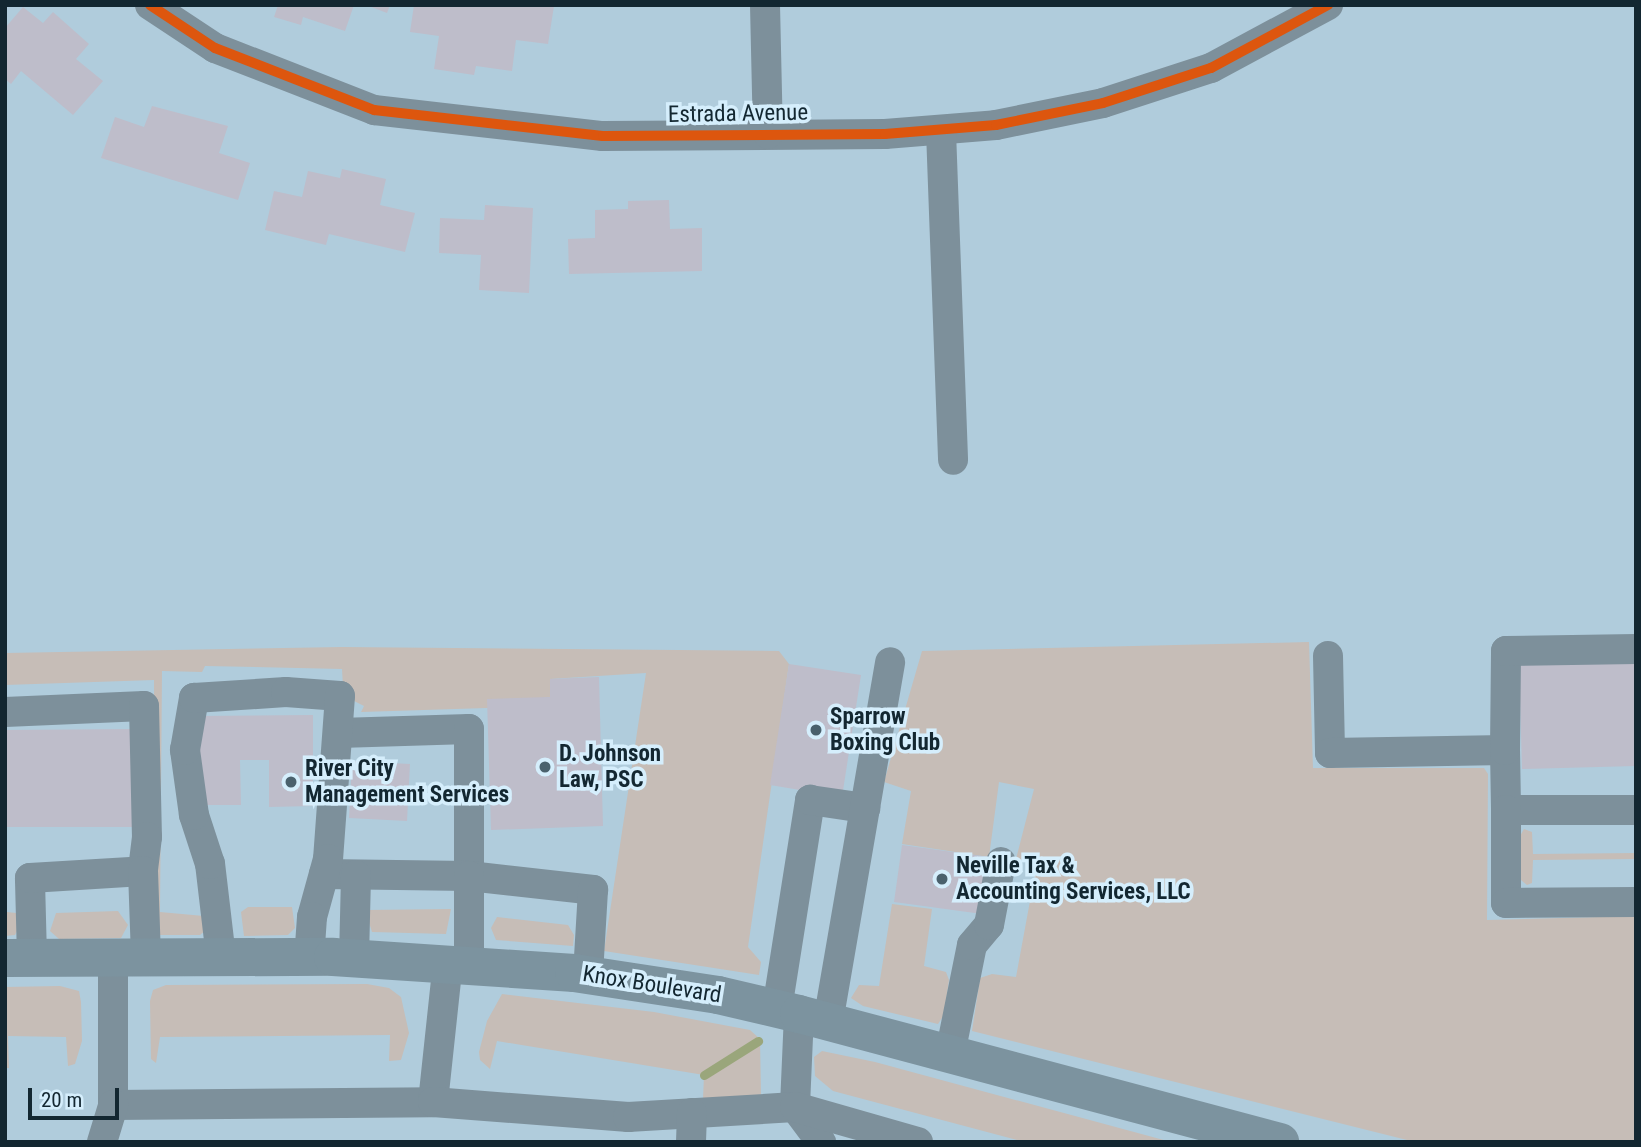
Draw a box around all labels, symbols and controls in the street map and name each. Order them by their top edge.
street label: Estrada Avenue [668,99,808,129]
place label: Sparrow Boxing Club [830,703,940,757]
marker: Sparrow Boxing Club [808,722,824,738]
place label: D. Johnson Law, PSC [559,740,661,794]
place label: River City Management Services [305,755,509,809]
marker: D. Johnson Law, PSC [537,759,553,775]
marker: River City Management Services [283,774,299,790]
place label: Neville Tax & Accounting Services, LLC [956,852,1191,906]
marker: Neville Tax & Accounting Services, LLC [934,871,950,887]
street label: Knox Boulevard [581,960,723,1010]
scale bar [32,1074,122,1118]
text: 20 m [41,1088,82,1112]

